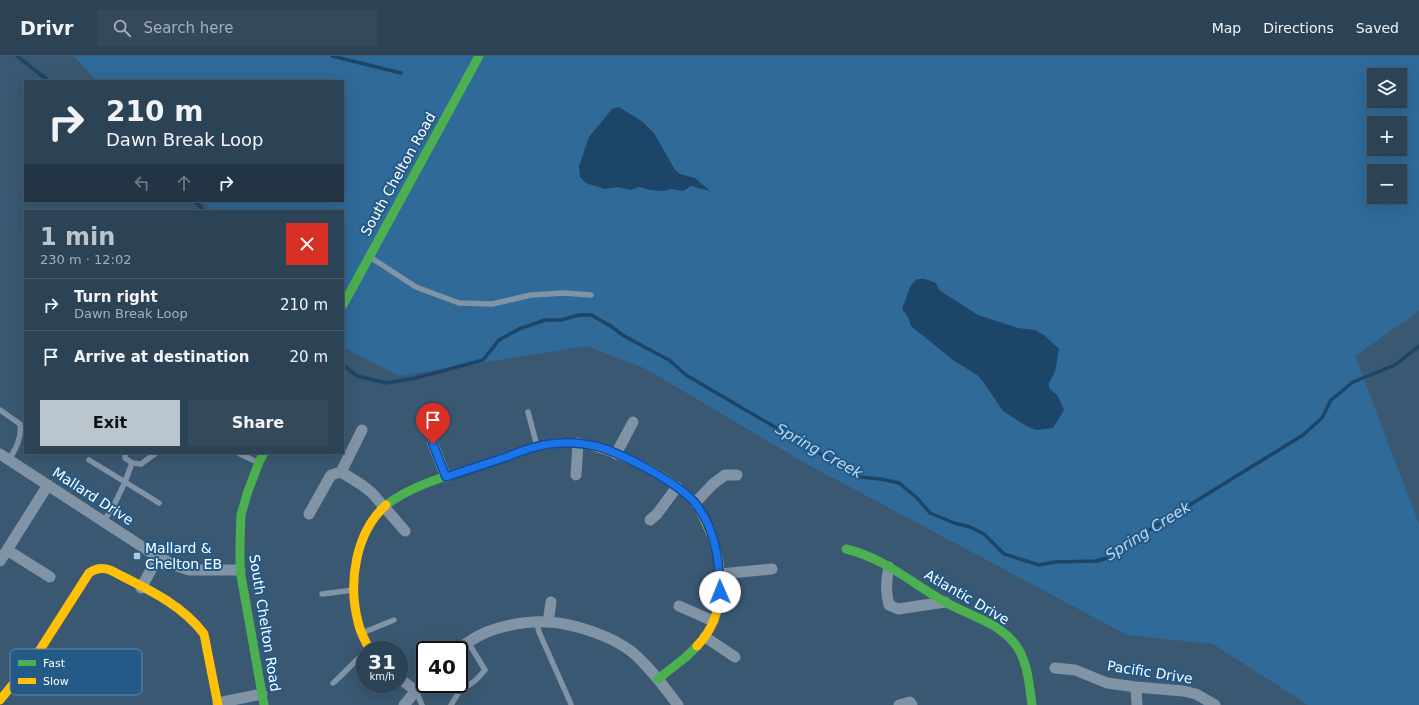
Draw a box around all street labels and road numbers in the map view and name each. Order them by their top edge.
street label: South Chelton Road [357,109,439,239]
street label: Mallard Drive [50,464,136,528]
street label: South Chelton Road [246,553,284,693]
street label: Atlantic Drive [922,566,1012,628]
street label: Pacific Drive [1106,657,1194,687]

